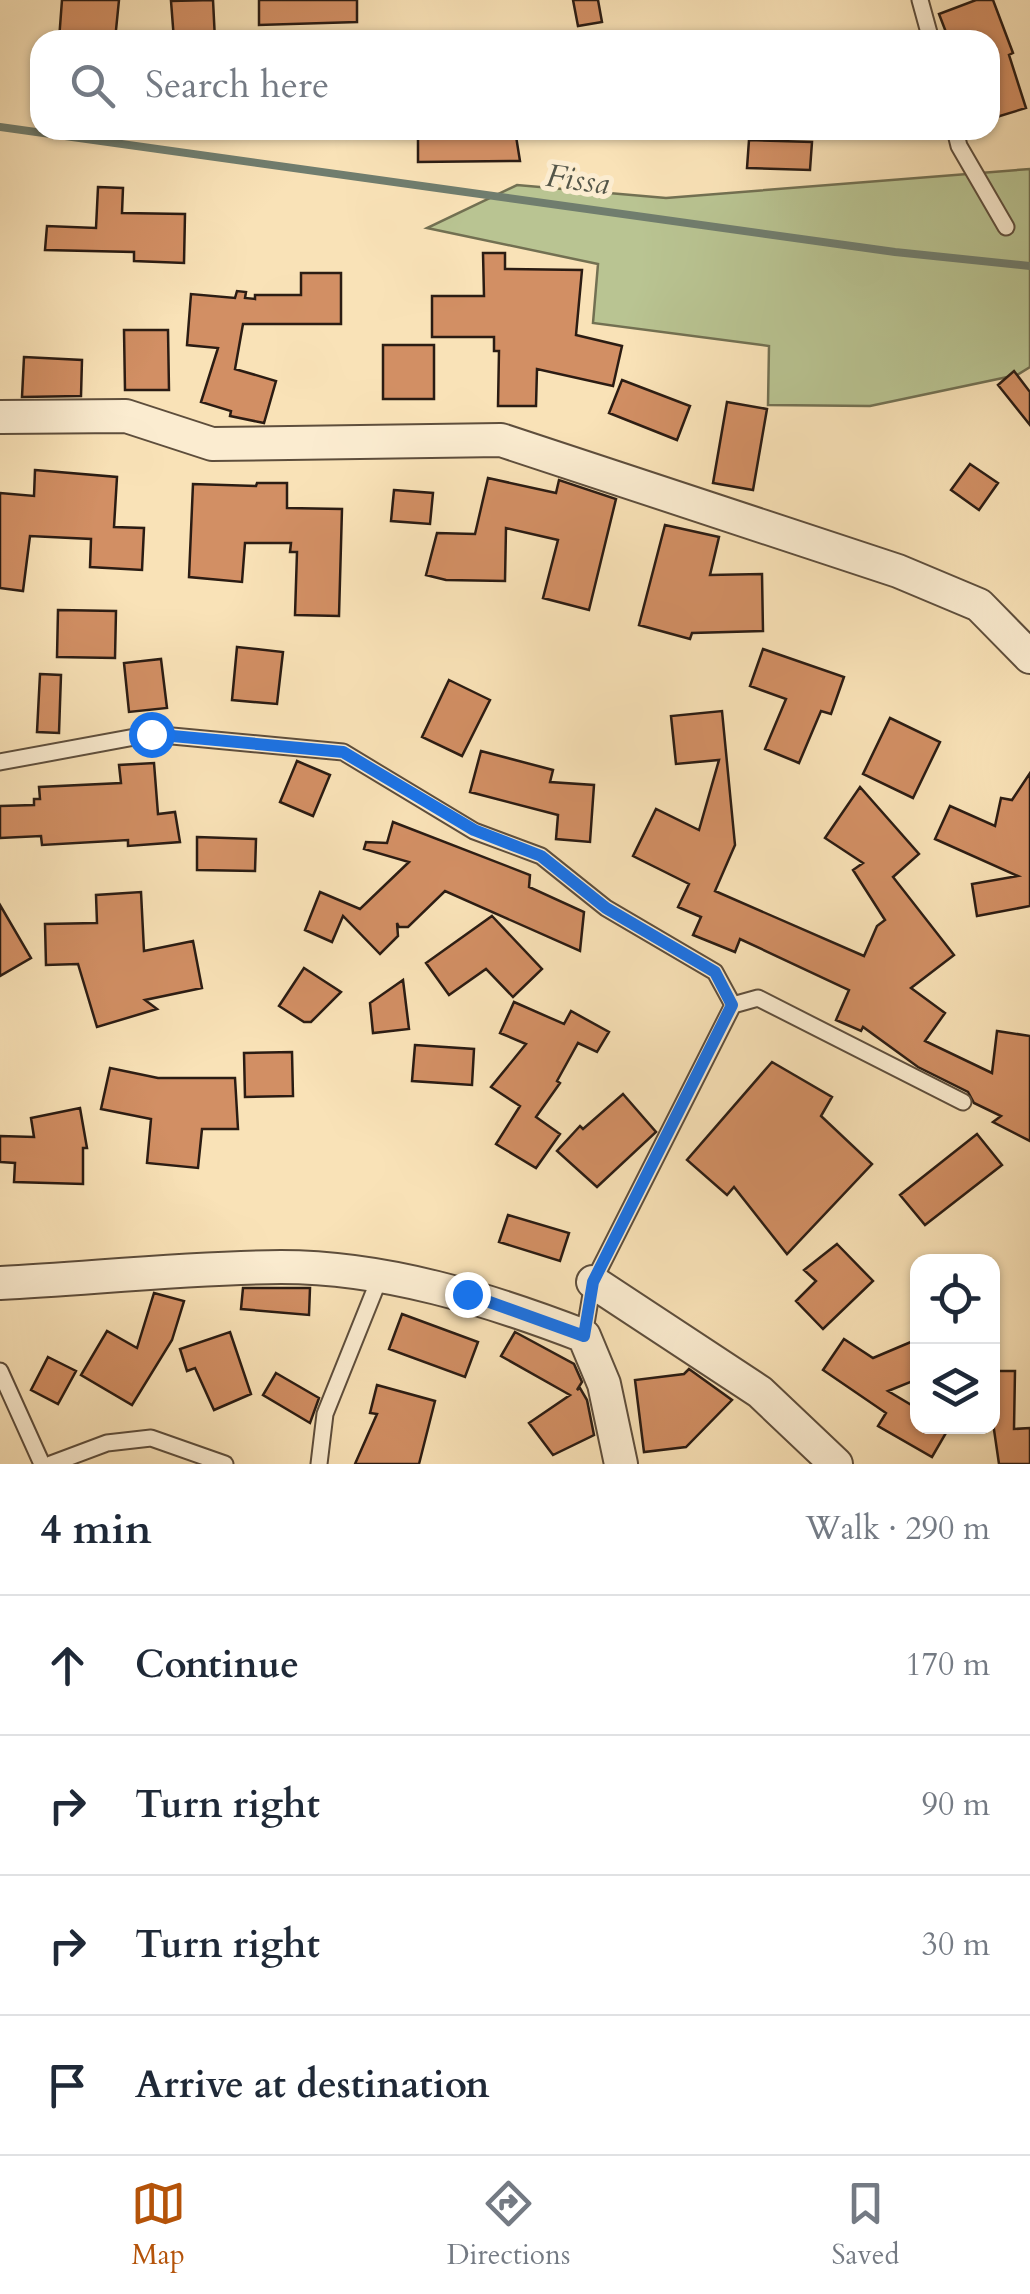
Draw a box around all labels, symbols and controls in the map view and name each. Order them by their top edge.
search box [30,30,1000,140]
icon: search [65,58,120,113]
text: Search here [145,59,329,111]
water label: Fissa [543,154,612,206]
route start [129,712,175,758]
map controls [910,1254,1000,1434]
button: locate [910,1254,1000,1344]
route end [445,1272,491,1318]
button: layers [910,1344,1000,1434]
text: 4 min [40,1501,152,1558]
text: Walk · 290 m [805,1507,990,1551]
icon: ahead [40,1638,95,1693]
text: Continue [135,1639,299,1691]
text: 170 m [905,1643,990,1687]
icon: right [40,1778,95,1833]
text: Turn right [135,1779,320,1831]
text: 90 m [922,1783,990,1827]
icon: right [40,1918,95,1973]
text: Turn right [135,1919,320,1971]
text: 30 m [922,1923,990,1967]
icon: arrive [40,2058,95,2113]
text: Arrive at destination [135,2059,490,2111]
tab: Map [131,2176,186,2274]
tab: Directions [447,2176,570,2274]
tab: Saved [831,2176,899,2274]

